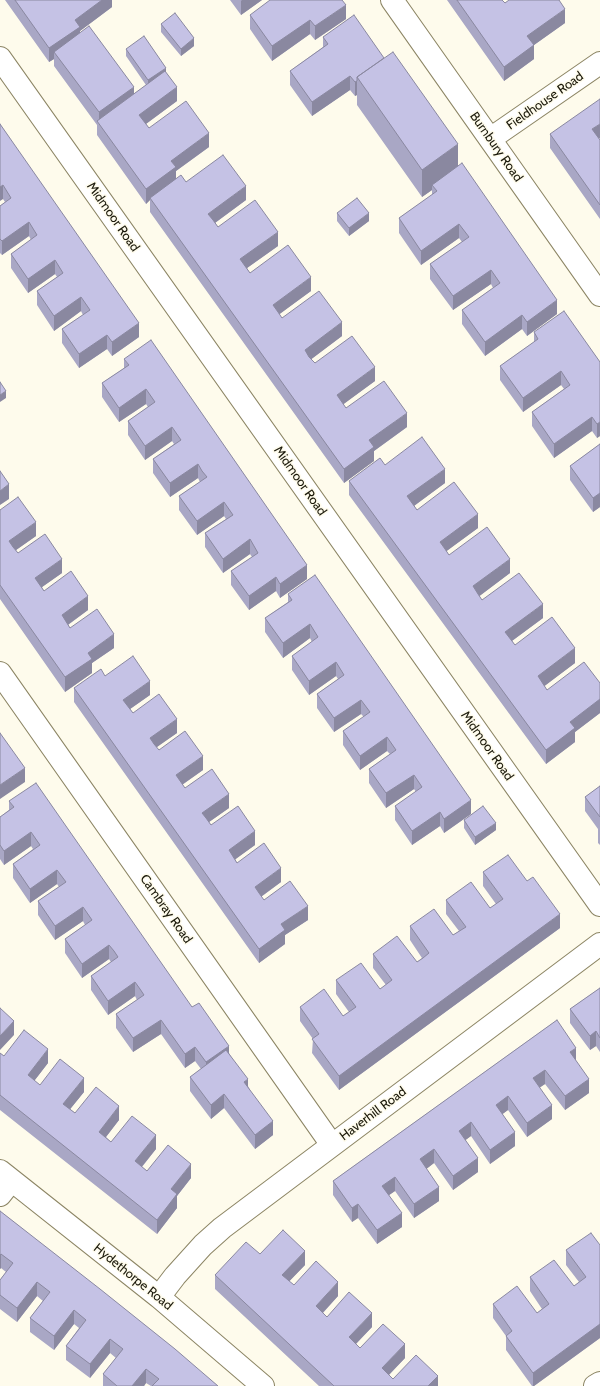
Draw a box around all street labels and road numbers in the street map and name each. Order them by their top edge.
street label: Fieldhouse Road [503,69,587,133]
street label: Burnbury Road [466,109,526,185]
street label: Midmoor Road [83,179,143,255]
street label: Midmoor Road [270,443,330,519]
street label: Midmoor Road [457,708,517,784]
street label: Cambray Road [137,872,195,946]
street label: Haverhill Road [337,1084,409,1144]
street label: Hydethorpe Road [90,1240,176,1314]

